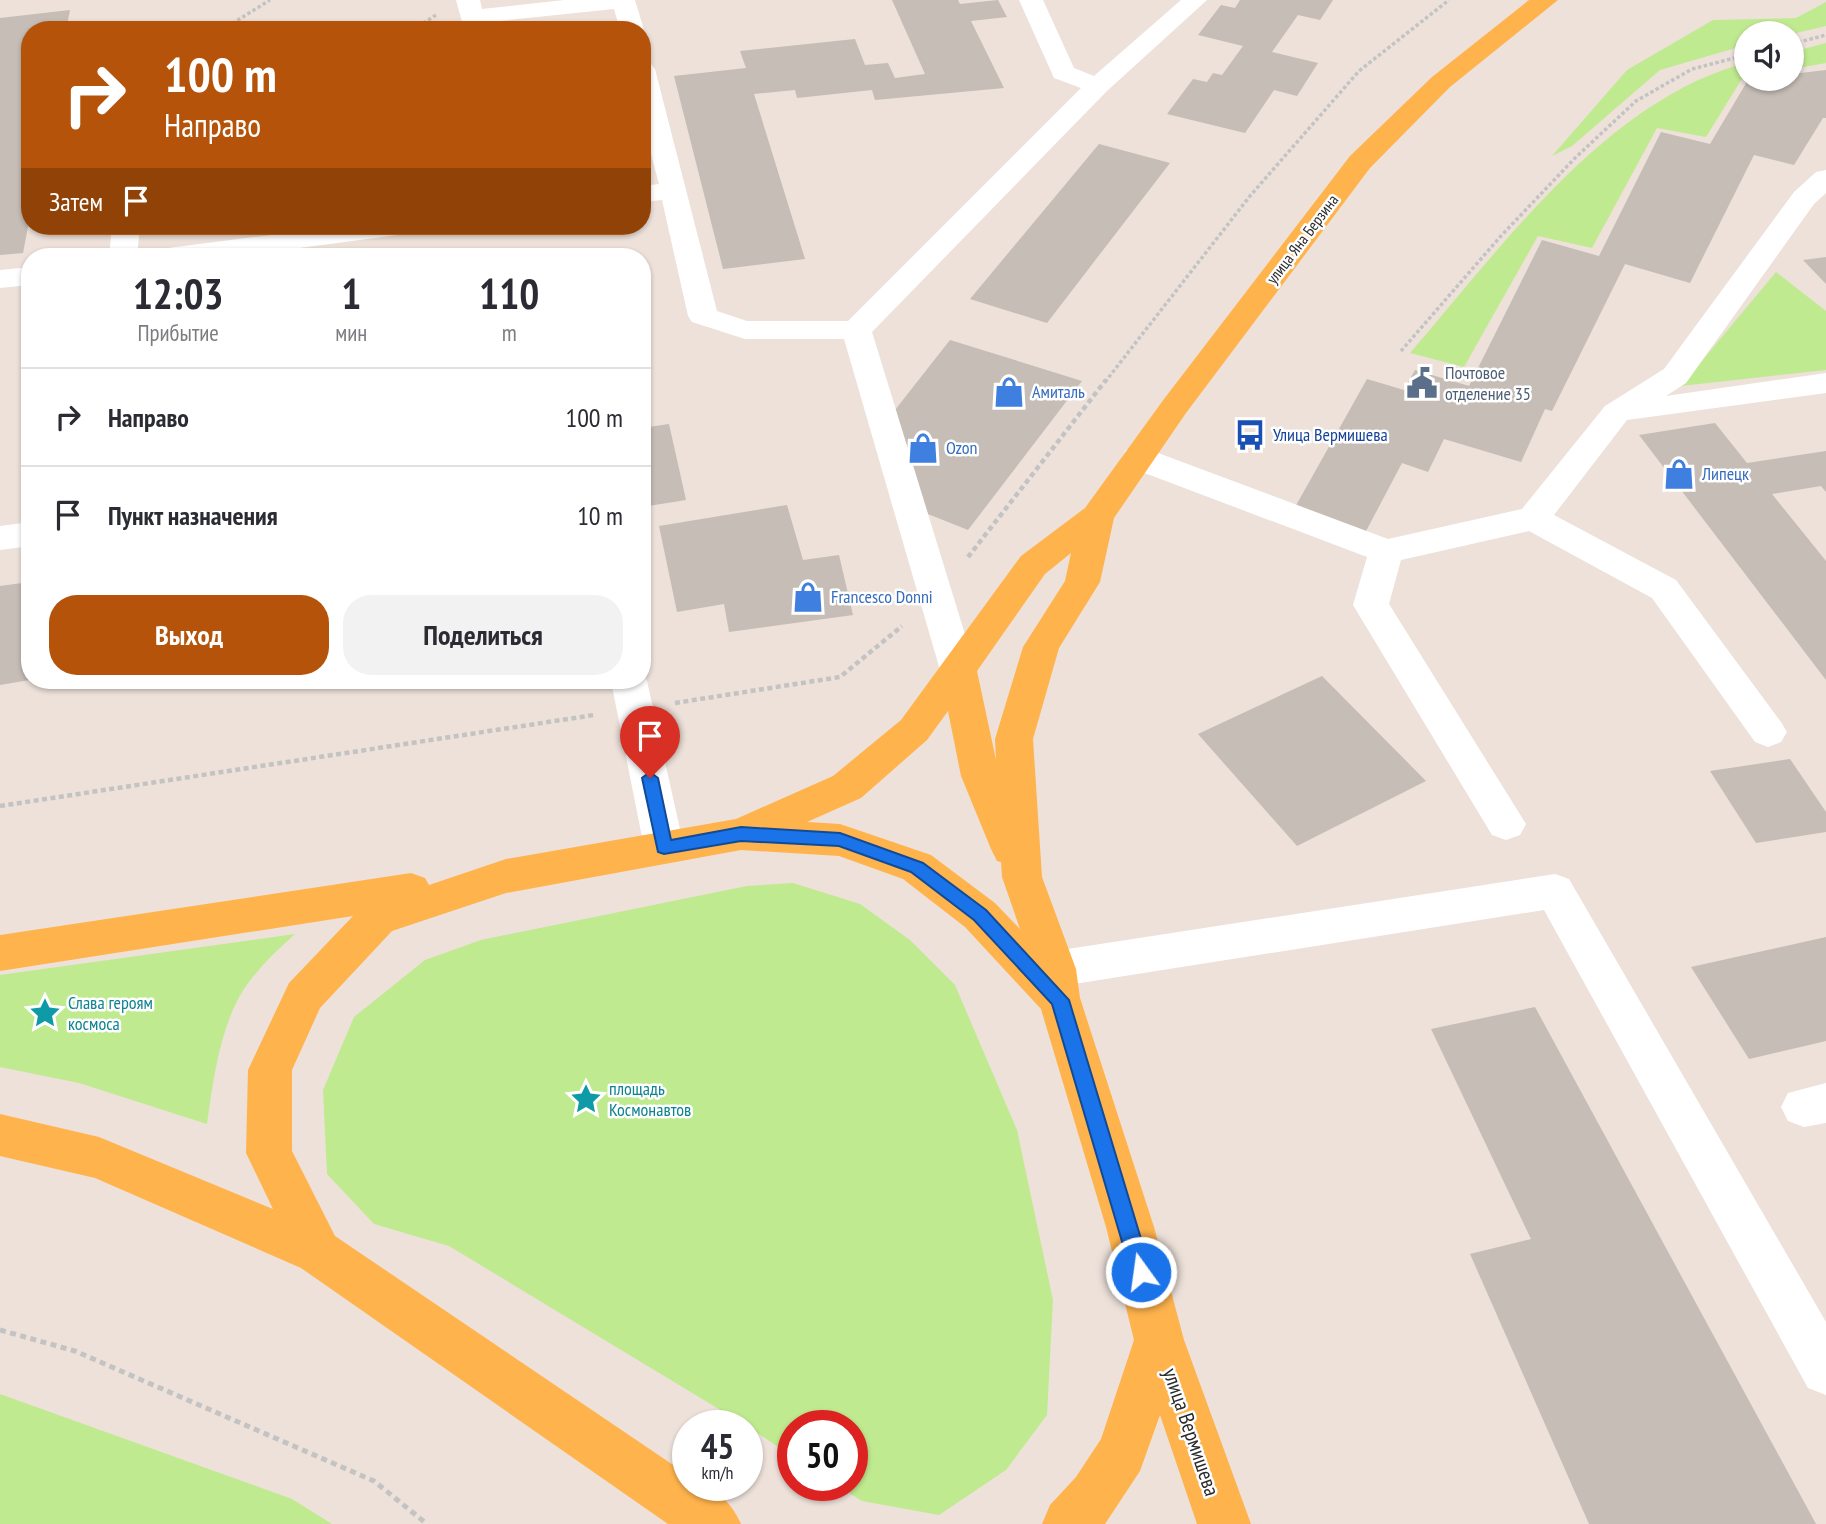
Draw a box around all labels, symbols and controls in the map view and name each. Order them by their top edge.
map controls [1734,21,1804,91]
button: sound [1734,21,1804,91]
text: 100 m [164,42,277,106]
icon: right [49,49,140,140]
text: Направо [164,104,261,146]
icon: arrive [117,182,155,220]
text: Затем [49,185,103,218]
street label: улица Яна Берзина [1262,190,1342,288]
text: 12:03 [133,266,224,321]
text: 1 [341,266,361,321]
text: 110 [479,266,539,321]
text: Прибытие [137,318,219,347]
text: мин [335,318,367,347]
text: m [502,318,517,347]
place label: Почтовое отделение 35 [1445,361,1531,405]
public building icon: Почтовое отделение 35 [1405,366,1439,400]
shop icon: Амиталь [992,375,1026,409]
place label: Амиталь [1032,380,1085,403]
icon: right [49,398,87,436]
text: Направо [108,401,189,434]
text: 100 m [565,401,623,434]
bus stop icon: Улица Вермишева [1233,418,1267,452]
place label: Улица Вермишева [1273,423,1388,446]
shop icon: Ozon [906,431,940,465]
place label: Ozon [946,436,978,459]
shop icon: Липецк [1662,457,1696,491]
place label: Липецк [1701,462,1749,485]
icon: arrive [49,496,87,534]
text: Пункт назначения [108,499,278,532]
text: 10 m [577,499,623,532]
shop icon: Francesco Donni [791,580,825,614]
place label: Francesco Donni [831,585,933,608]
button: Выход [49,595,329,675]
button: Поделиться [343,595,623,675]
pin [620,706,680,778]
icon: arrive [631,717,669,755]
place label: Слава героям космоса [68,991,153,1035]
place icon: Слава героям космоса [28,996,62,1030]
place label: площадь Космонавтов [609,1077,691,1121]
place icon: площадь Космонавтов [569,1082,603,1116]
position arrow [1104,1235,1178,1309]
street label: улица Вермишева [1157,1364,1226,1499]
speed limit sign: 50 [777,1410,868,1501]
text: 45 [701,1423,734,1469]
text: km/h [702,1461,733,1484]

